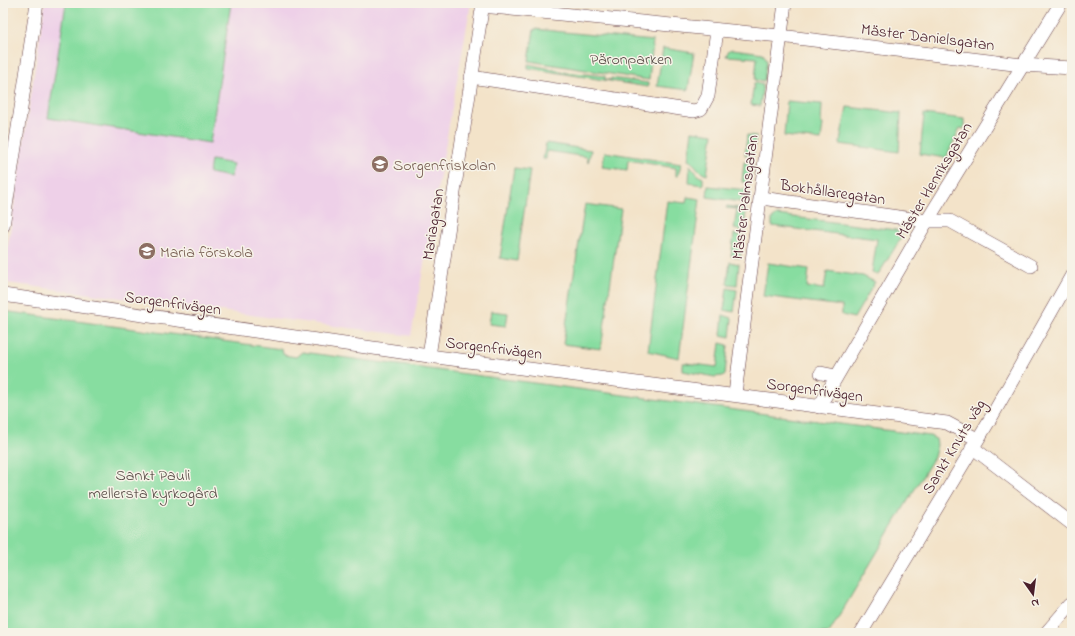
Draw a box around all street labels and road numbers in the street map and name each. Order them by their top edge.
street label: Mäster Danielsgatan [860,18,996,58]
street label: Mäster Henriksgatan [890,118,979,244]
street label: Mäster Palmsgatan [726,133,766,261]
street label: Bokhållaregatan [778,174,887,212]
street label: Mariagatan [416,186,452,262]
street label: Sorgenfrivägen [123,285,223,323]
street label: Sorgenfrivägen [444,331,544,367]
street label: Sorgenfrivägen [765,372,865,410]
street label: Sankt Knuts väg [917,395,993,499]

